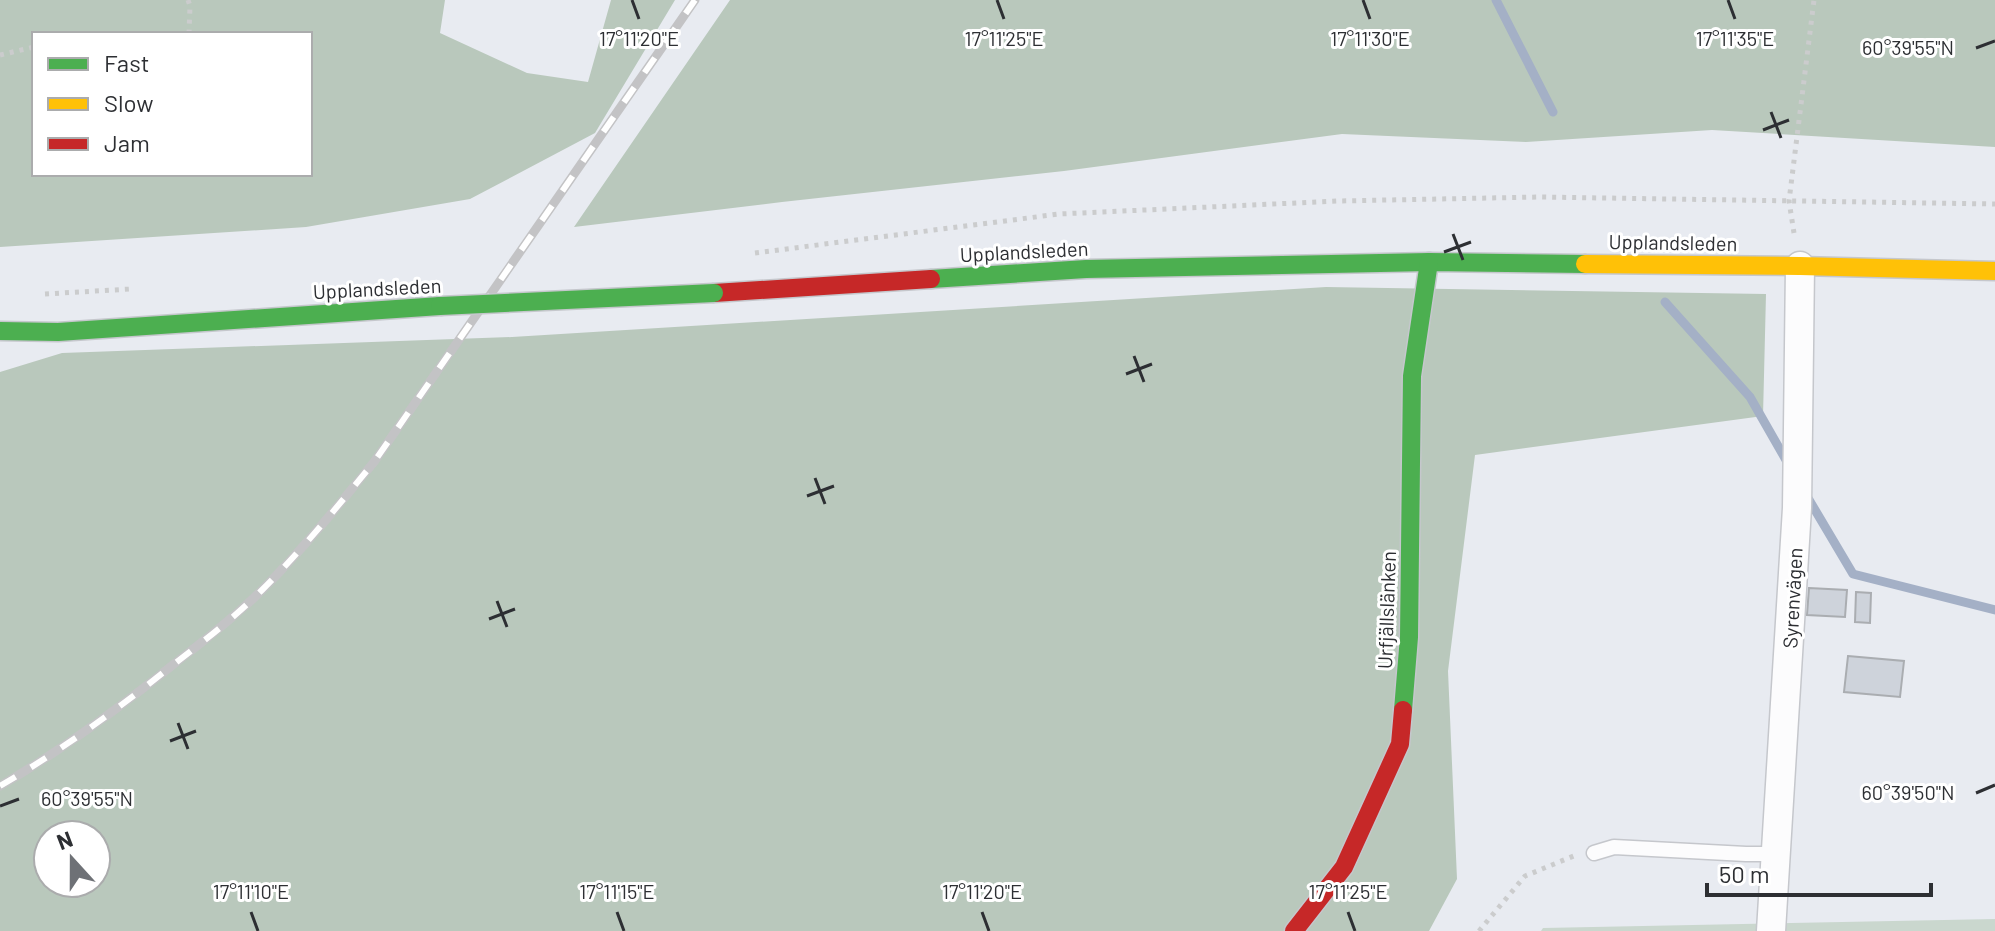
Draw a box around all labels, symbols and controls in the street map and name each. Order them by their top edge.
text: 17°11'20"E [599,26,679,50]
text: 17°11'25"E [964,26,1044,50]
text: 17°11'30"E [1330,26,1410,50]
text: 17°11'35"E [1696,26,1774,50]
legend [32,32,312,176]
text: 60°39'55"N [1862,35,1954,59]
text: Fast [104,48,149,77]
text: Slow [104,88,153,117]
text: Jam [104,128,150,157]
street label: Upplandsleden [1608,229,1738,255]
street label: Upplandsleden [959,236,1089,266]
street label: Upplandsleden [312,273,442,303]
street label: Syrenvägen [1777,547,1807,649]
street label: Urfjällslänken [1372,551,1400,669]
text: 60°39'50"N [1862,780,1954,804]
text: 60°39'55"N [41,786,133,810]
north arrow [32,819,112,899]
text: N [53,825,76,854]
scale bar [1707,847,1931,897]
text: 50 m [1719,859,1770,888]
text: 17°11'10"E [213,879,289,903]
text: 17°11'15"E [579,879,655,903]
text: 17°11'20"E [942,879,1022,903]
text: 17°11'25"E [1308,879,1388,903]

